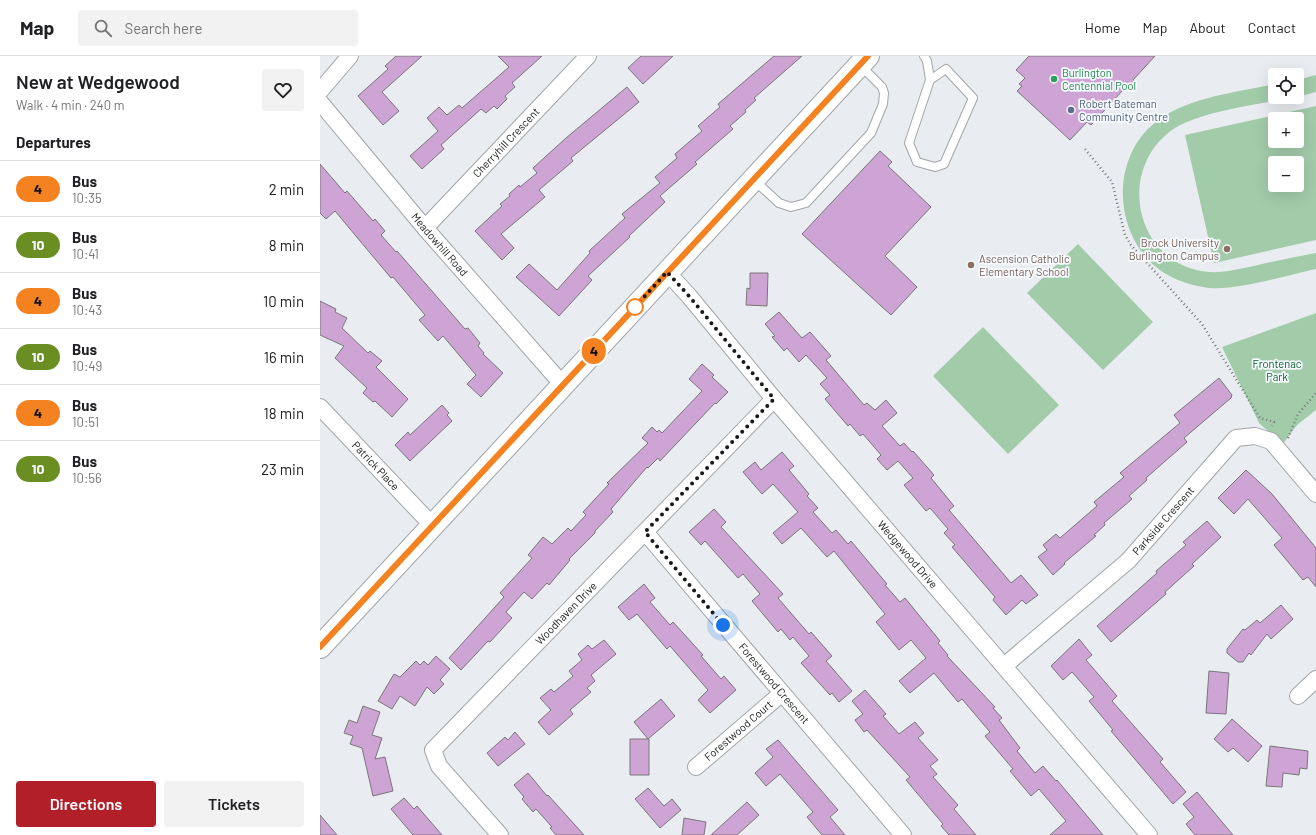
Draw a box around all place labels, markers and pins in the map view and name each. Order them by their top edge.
place label: Burlington Centennial Pool [1062,66,1136,92]
marker: Burlington Centennial Pool [1049,74,1059,84]
place label: Robert Bateman Community Centre [1079,97,1168,123]
marker: Robert Bateman Community Centre [1066,105,1076,115]
place label: Brock University Burlington Campus [1129,236,1219,262]
marker: Brock University Burlington Campus [1222,244,1232,254]
place label: Ascension Catholic Elementary School [979,252,1070,278]
marker: Ascension Catholic Elementary School [966,260,976,270]
unlabelled marker [626,298,644,316]

